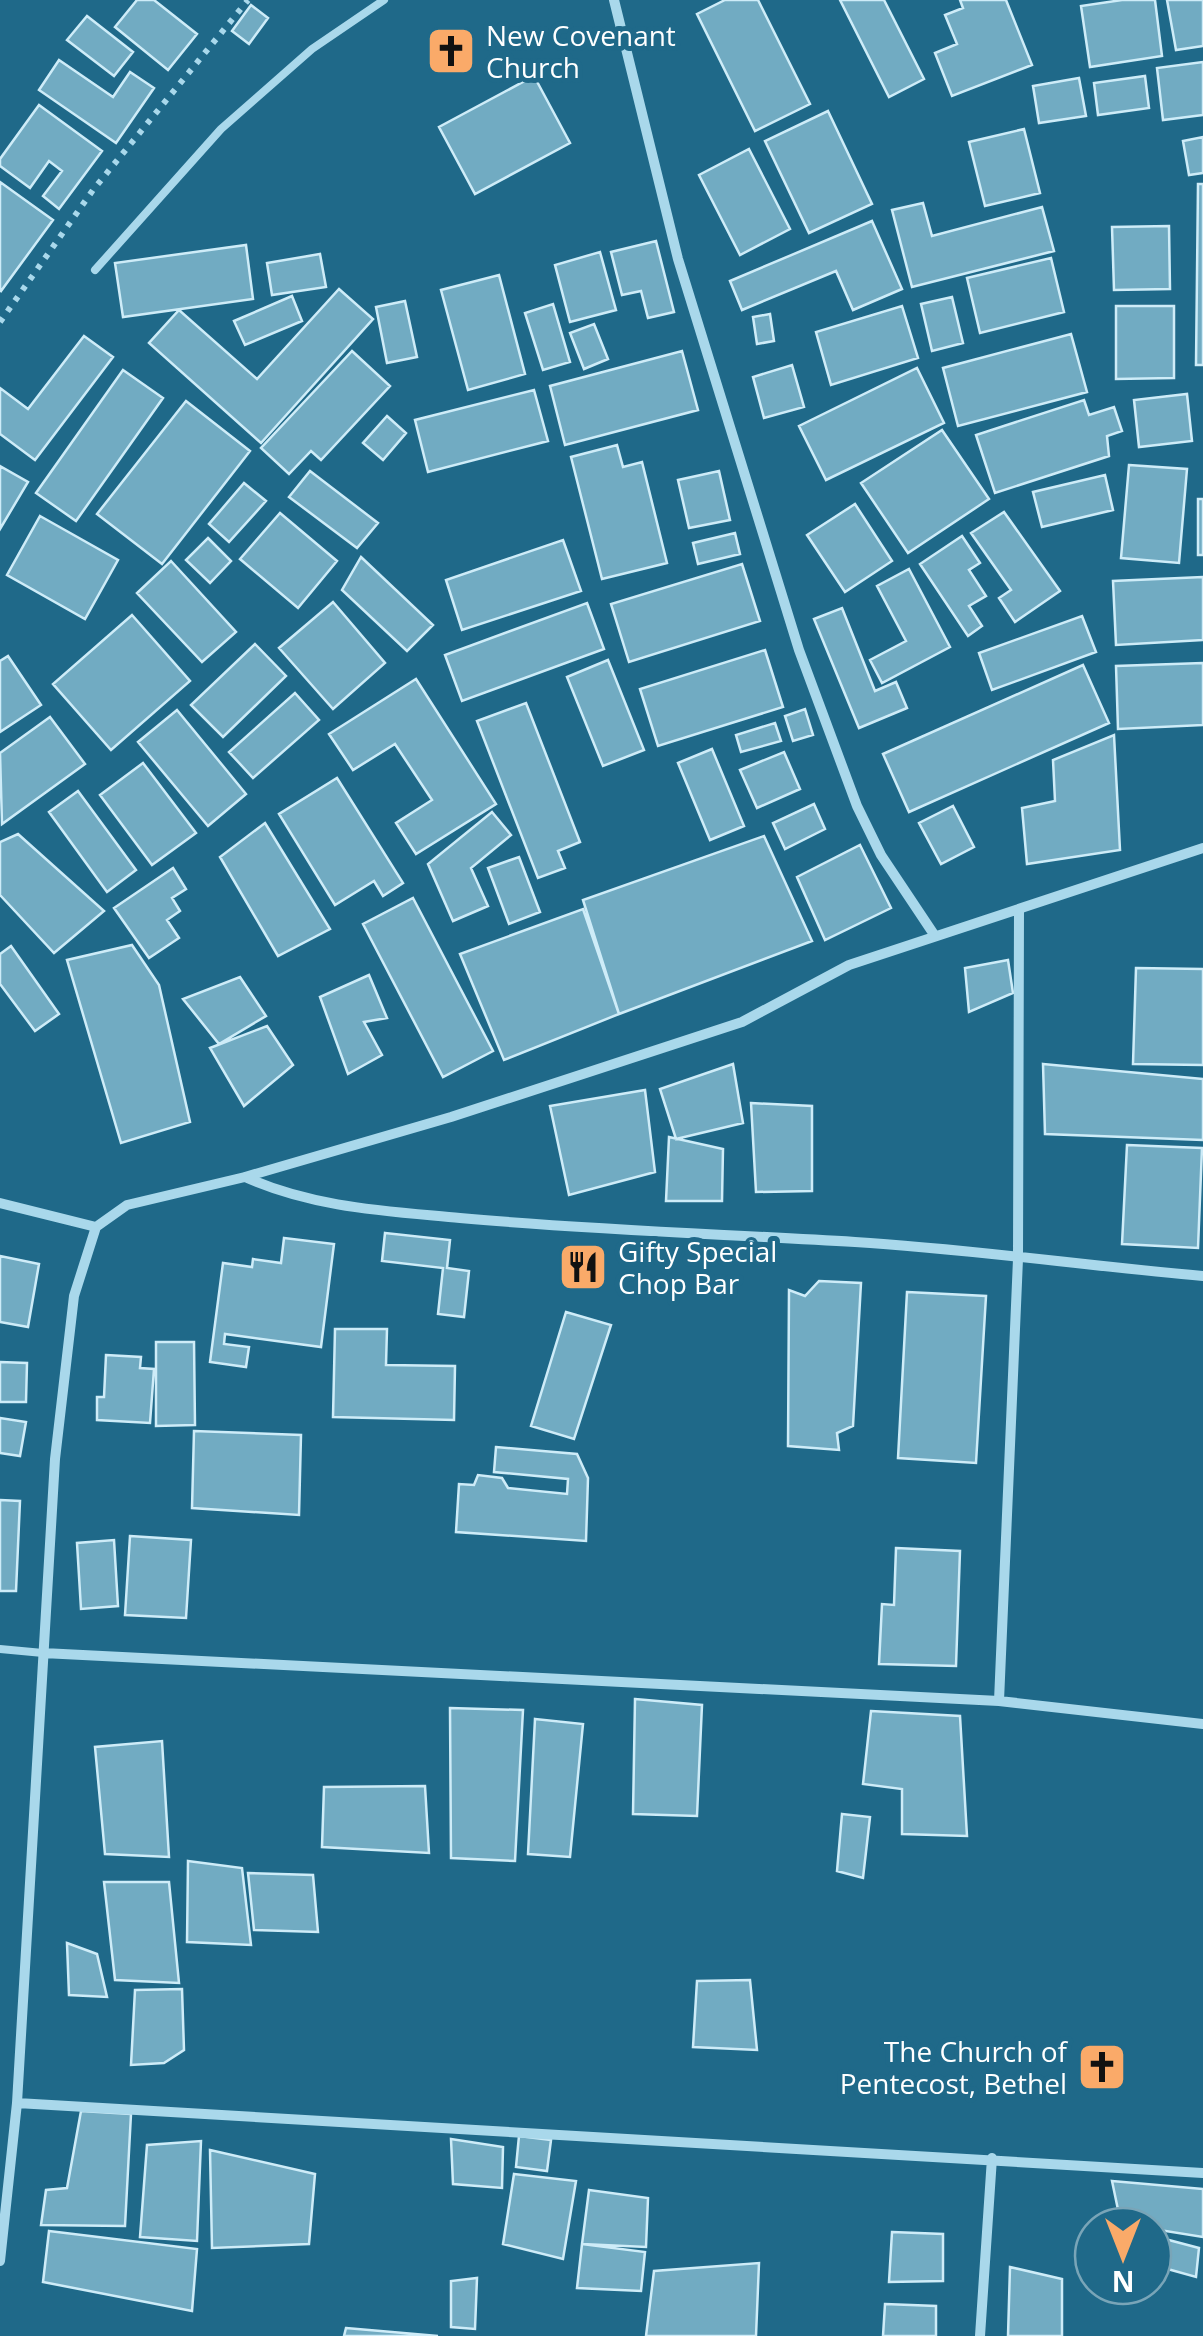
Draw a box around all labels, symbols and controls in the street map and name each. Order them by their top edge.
place label: New Covenant Church [486,16,676,86]
church icon: New Covenant Church [425,25,477,77]
place label: Gifty Special Chop Bar [618,1232,777,1302]
restaurant icon: Gifty Special Chop Bar [557,1241,609,1293]
place label: The Church of Pentecost, Bethel [840,2032,1069,2102]
church icon: The Church of Pentecost, Bethel [1076,2041,1128,2093]
north arrow [1073,2206,1173,2306]
text: N [1112,2263,1134,2301]

